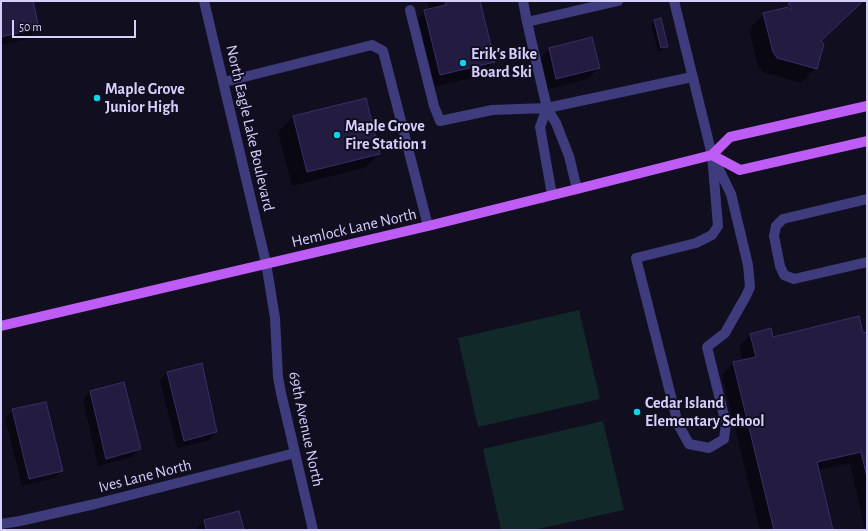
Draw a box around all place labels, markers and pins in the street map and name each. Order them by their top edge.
place label: Erik's Bike Board Ski [471,44,537,82]
marker: Erik's Bike Board Ski [458,58,468,68]
place label: Maple Grove Junior High [105,79,185,117]
marker: Maple Grove Junior High [92,93,102,103]
place label: Maple Grove Fire Station 1 [345,116,427,154]
marker: Maple Grove Fire Station 1 [332,130,342,140]
place label: Cedar Island Elementary School [645,393,765,431]
marker: Cedar Island Elementary School [632,407,642,417]

